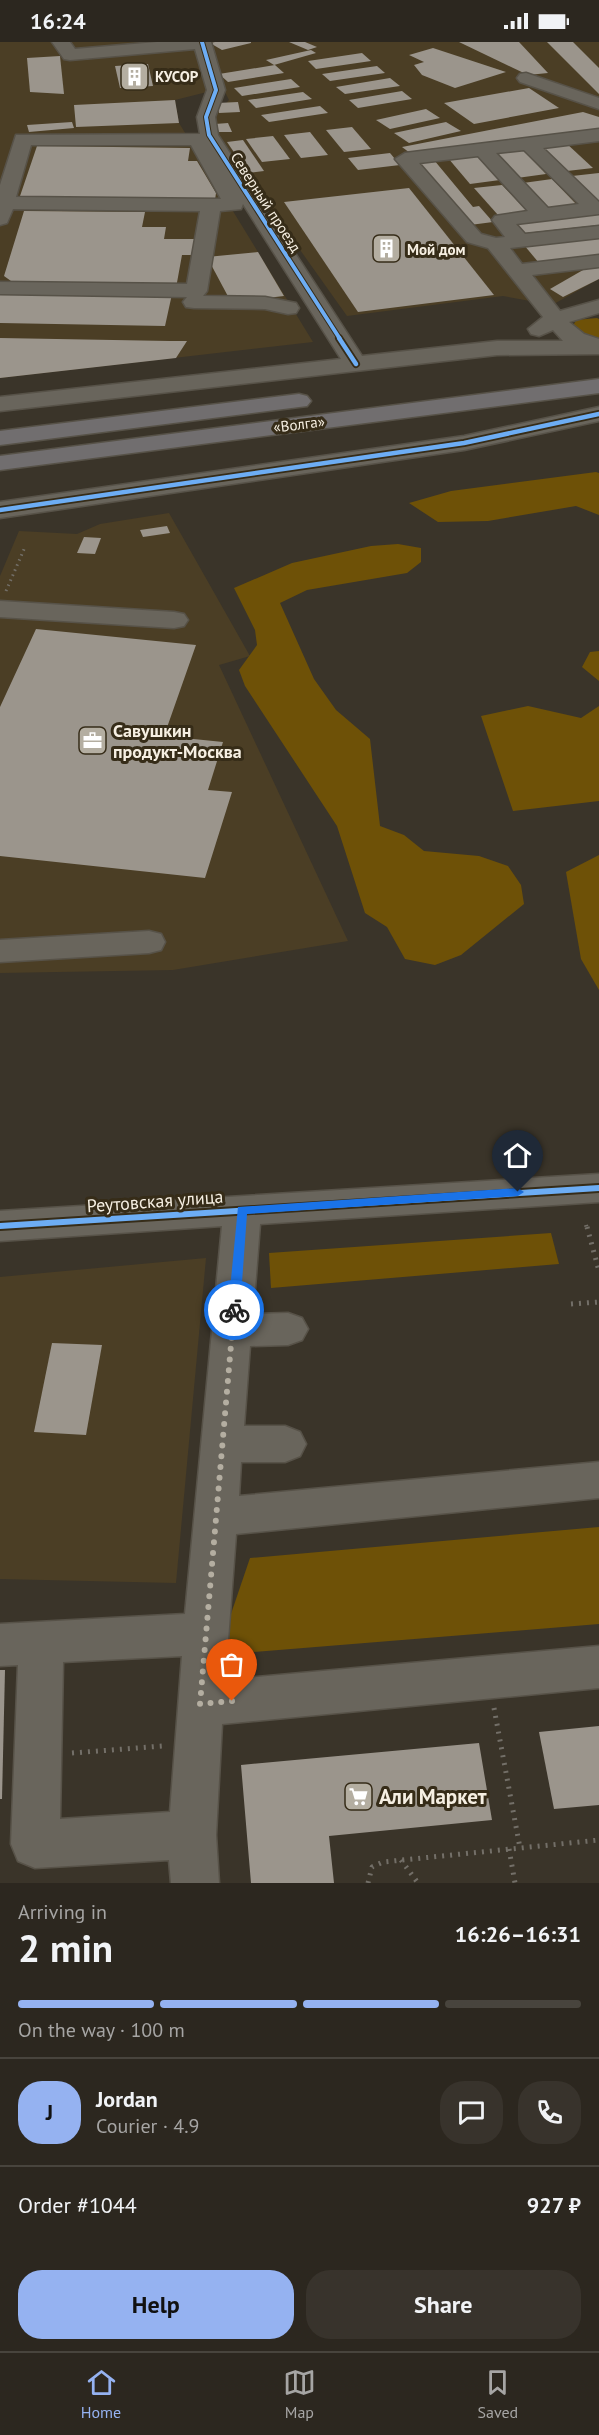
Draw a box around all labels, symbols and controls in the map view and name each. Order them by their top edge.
text: 16:24 [30,7,86,35]
building icon: КУСОР [118,60,150,92]
place label: КУСОР [155,67,199,86]
street label: Северный проезд [227,148,305,256]
building icon: Мой дом [370,233,402,265]
place label: Мой дом [407,240,466,259]
street label: «Волга» [272,411,326,437]
place label: Савушкин продукт-Москва [113,719,242,763]
office icon: Савушкин продукт-Москва [76,724,108,756]
pin [492,1130,543,1192]
icon: home [501,1139,534,1172]
street label: Реутовская улица [86,1185,224,1217]
courier [204,1280,264,1340]
icon: bike [218,1294,251,1327]
pin [206,1639,257,1701]
icon: bag [215,1648,248,1681]
supermarket icon: Али Маркет [342,1780,374,1812]
place label: Али Маркет [379,1783,487,1810]
text: Arriving in [18,1899,107,1925]
text: 16:26–16:31 [455,1920,581,1948]
text: 2 min [18,1922,113,1973]
text: On the way · 100 m [18,2017,185,2043]
button: chat [440,2081,503,2144]
button: phone [518,2081,581,2144]
text: Jordan [96,2085,158,2113]
text: J [46,2098,53,2126]
text: Courier · 4.9 [96,2113,199,2139]
text: Order #1044 [18,2191,137,2219]
text: 927 ₽ [527,2191,581,2219]
button: Help [18,2270,294,2339]
button: Share [306,2270,581,2339]
tab: Home [81,2366,121,2422]
tab: Map [283,2366,316,2422]
tab: Saved [477,2366,518,2422]

